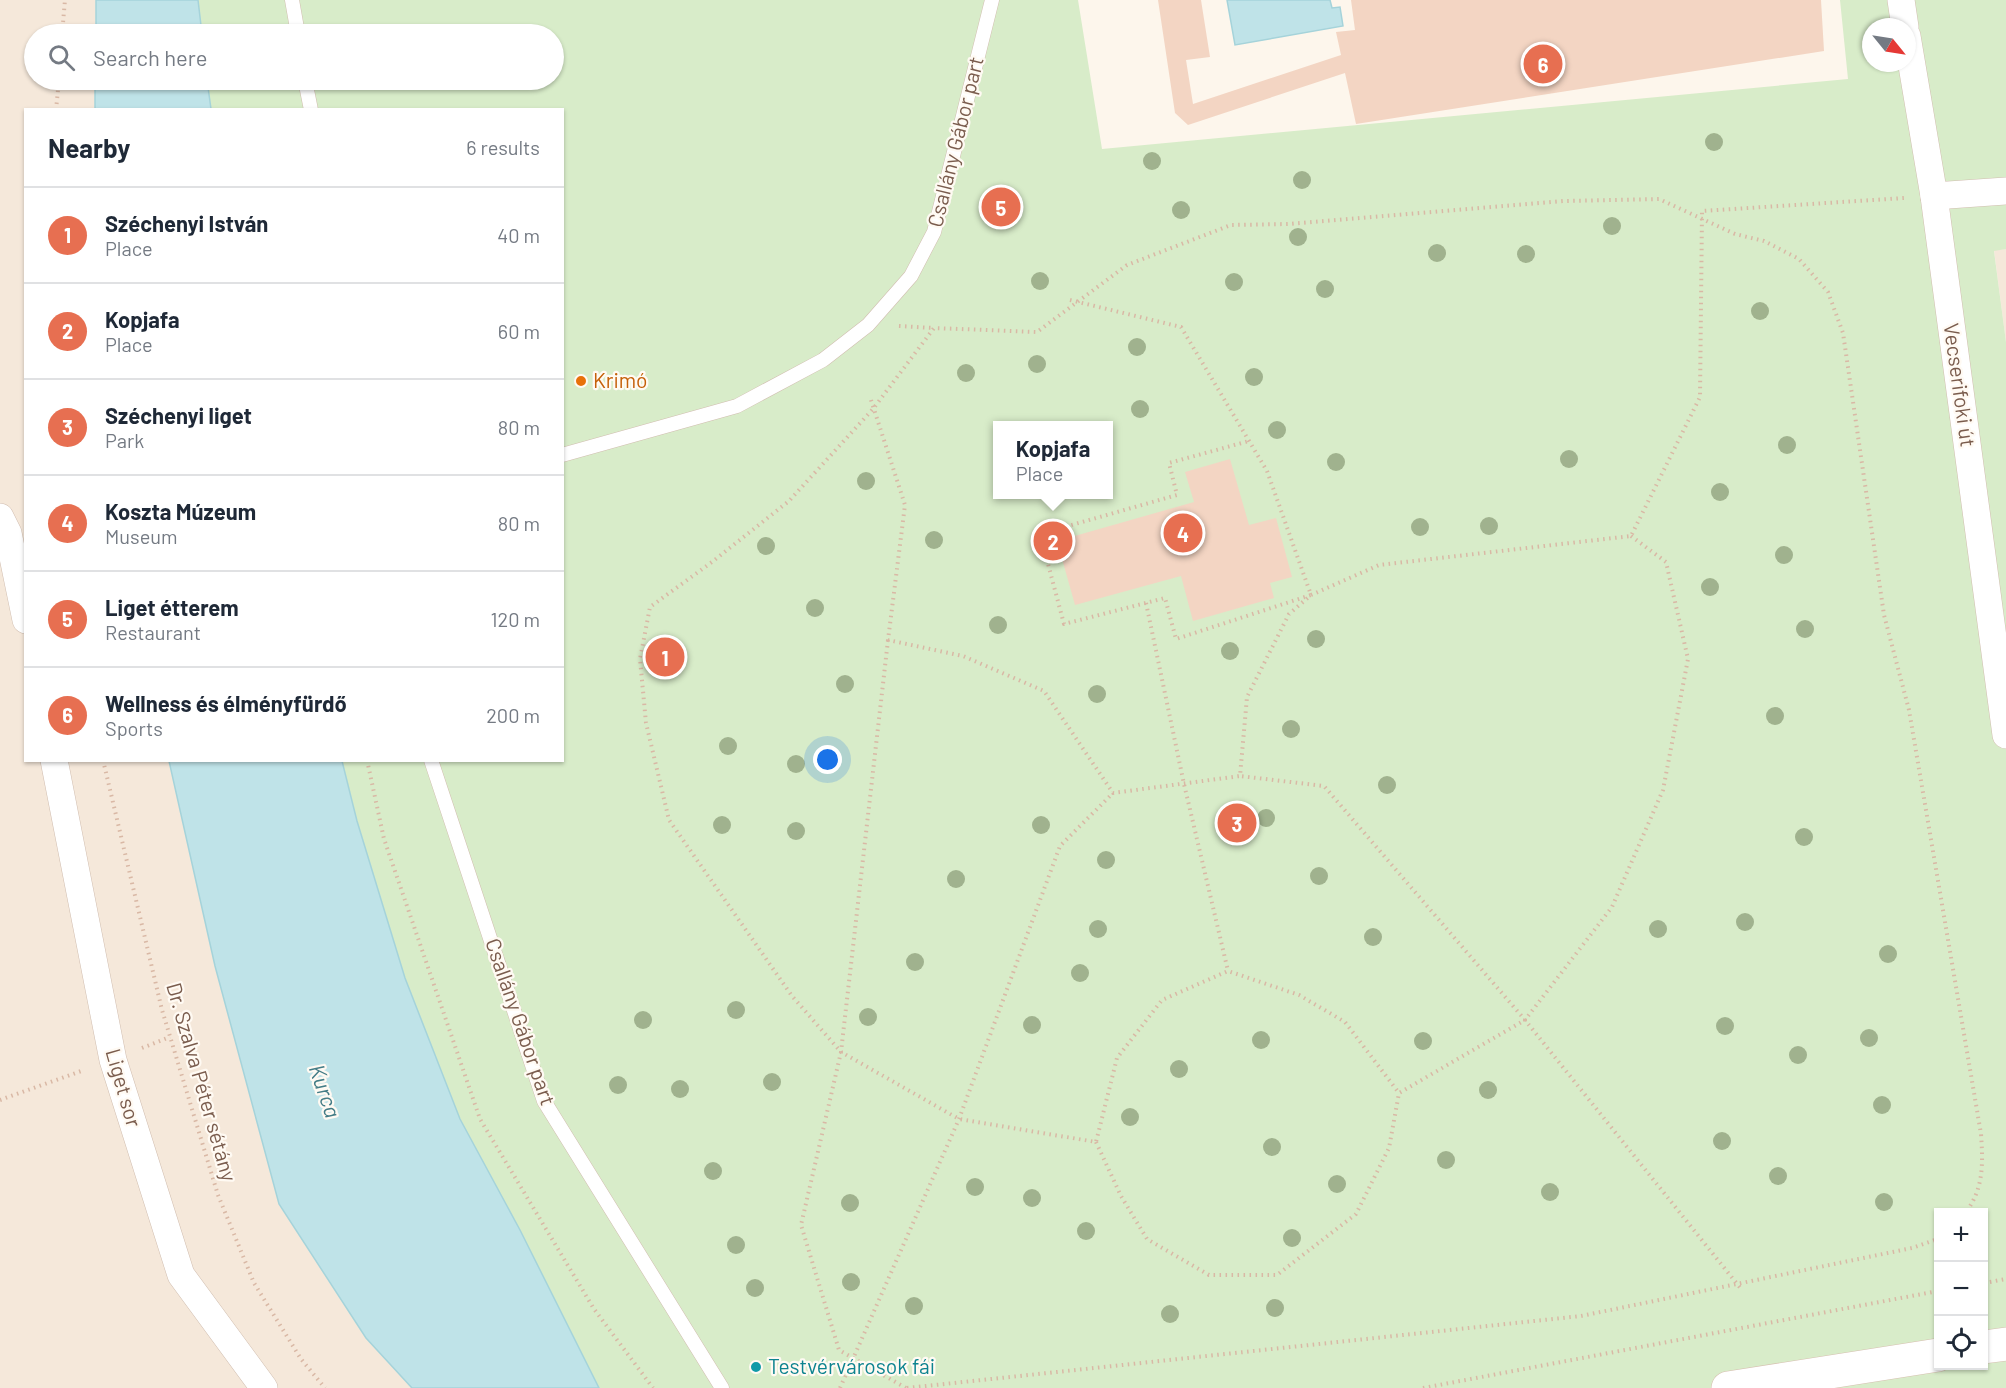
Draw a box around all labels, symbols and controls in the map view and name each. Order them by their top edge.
north arrow [1862,18,1916,72]
search box [24,24,564,90]
icon: search [45,41,78,74]
pin: 6 [1524,42,1562,86]
text: Search here [93,44,207,70]
street label: Csallány Gábor part [921,54,988,230]
text: Nearby [48,132,130,163]
text: 6 results [466,135,540,159]
pin: 5 [982,184,1020,230]
text: Széchenyi István [105,210,268,236]
text: 1 [64,223,71,247]
text: 40 m [497,223,540,247]
text: Place [105,236,153,260]
text: Kopjafa [105,306,180,332]
text: 2 [62,319,73,343]
text: 60 m [498,319,540,343]
street label: Vecserifoki út [1939,321,1982,448]
text: Place [105,332,153,356]
place label: Krimó [593,367,647,392]
marker: Krimó [574,374,588,388]
text: Széchenyi liget [105,402,252,428]
text: 3 [62,415,73,439]
text: 80 m [498,415,540,439]
popup [993,421,1113,499]
text: Park [105,428,144,452]
text: Kopjafa [1016,435,1090,461]
text: Place [1016,461,1063,485]
text: Koszta Múzeum [105,498,256,524]
pin: 4 [1164,510,1202,556]
text: 4 [61,511,74,535]
text: 80 m [498,511,540,535]
pin: 2 [1034,518,1072,564]
text: Museum [105,524,178,548]
text: Liget étterem [105,594,239,620]
text: 5 [62,607,73,631]
text: 120 m [490,607,540,631]
text: Restaurant [105,620,201,644]
pin: 1 [646,634,684,680]
text: Wellness és élményfürdő [105,690,347,716]
text: 6 [62,703,73,727]
text: 200 m [486,703,540,727]
text: Sports [105,716,163,740]
your location [813,745,842,774]
pin: 3 [1218,800,1256,846]
street label: Csallány Gábor part [481,935,562,1108]
street label: Dr. Szalva Péter sétány [162,979,243,1184]
street label: Liget sor [101,1045,148,1130]
water label: Kurca [305,1061,347,1121]
map controls [1934,1208,1988,1370]
button: + [1934,1208,1988,1262]
button: − [1934,1262,1988,1316]
button: locate [1934,1316,1988,1370]
place label: Testvérvárosok fái [768,1353,935,1378]
marker: Testvérvárosok fái [749,1360,763,1374]

